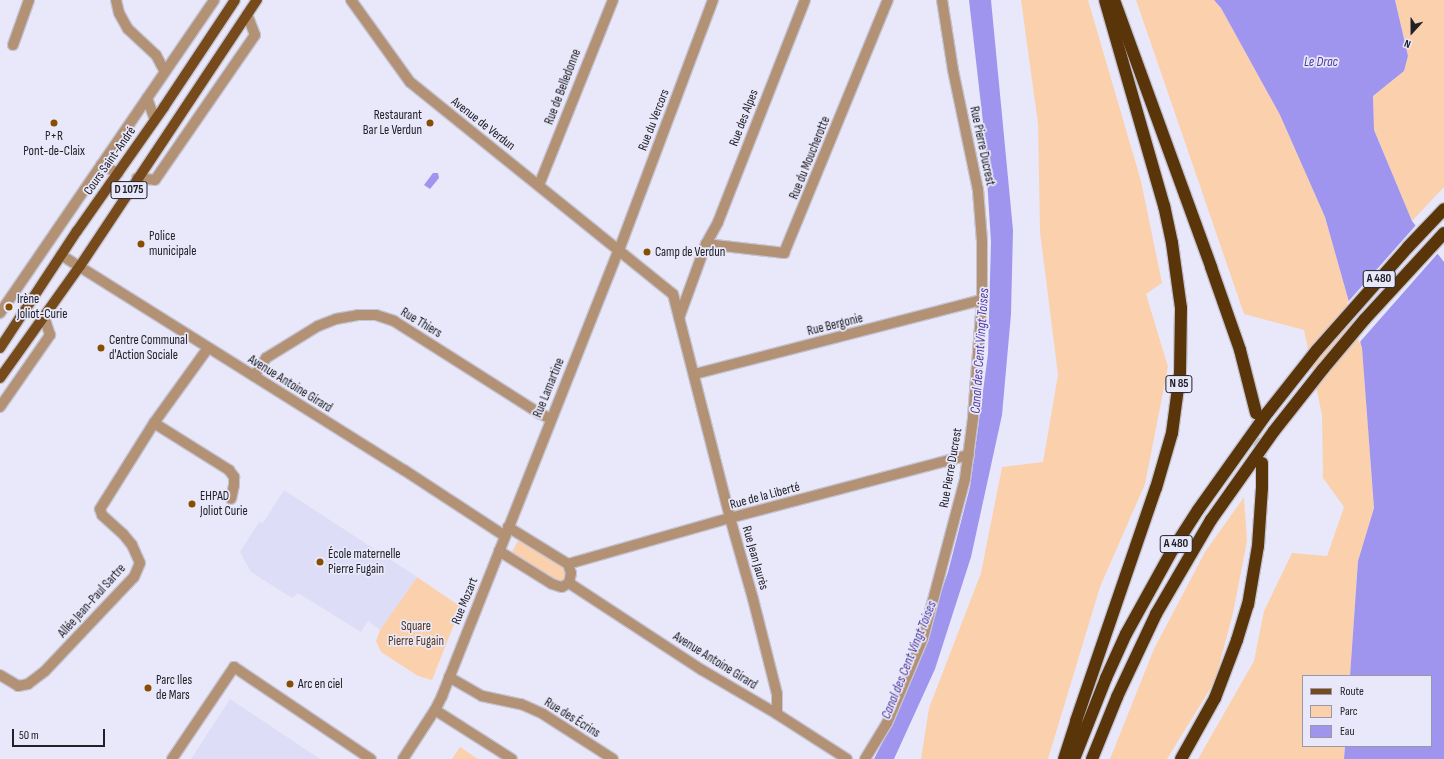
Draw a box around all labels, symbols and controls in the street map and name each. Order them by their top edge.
north arrow [1392,12,1432,52]
text: N [1402,37,1413,51]
street label: Rue de Belledonne [541,47,585,127]
water label: Le Drac [1304,54,1338,70]
street label: Rue du Vercors [635,87,673,153]
street label: Rue des Alpes [726,87,762,149]
street label: Avenue de Verdun [448,94,518,154]
street label: Rue Pierre Ducrest [966,105,998,187]
place label: Restaurant Bar Le Verdun [363,108,422,139]
street label: Rue du Moucherotte [786,114,834,202]
marker: P+R Pont-de-Claix [49,118,59,128]
marker: Restaurant Bar Le Verdun [425,118,435,128]
street label: Cours Saint-André [81,124,139,198]
place label: P+R Pont-de-Claix [23,129,85,160]
road number: D 1075 [110,180,148,200]
place label: Police municipale [149,229,196,260]
marker: Police municipale [136,239,146,249]
place label: Camp de Verdun [655,244,725,260]
marker: Camp de Verdun [642,247,652,257]
road number: A 480 [1362,269,1396,289]
water label: Canal des Cent Vingt Toises [967,288,993,414]
place label: Irène Joliot-Curie [17,292,67,323]
marker: Irène Joliot-Curie [4,302,14,312]
street label: Rue Thiers [398,305,444,341]
street label: Rue Bergonie [806,311,864,339]
place label: Centre Communal d'Action Sociale [109,333,188,364]
marker: Centre Communal d'Action Sociale [96,343,106,353]
street label: Avenue Antoine Girard [245,352,335,416]
street label: Rue Lamartine [530,356,568,420]
road number: N 85 [1165,374,1193,394]
street label: Rue Pierre Ducrest [936,427,966,509]
street label: Rue de la Liberté [728,479,802,513]
place label: EHPAD Joliot Curie [200,489,248,520]
marker: EHPAD Joliot Curie [187,499,197,509]
street label: Rue Jean Jaurès [738,524,772,592]
road number: A 480 [1159,534,1193,554]
place label: École maternelle Pierre Fugain [328,547,401,578]
marker: École maternelle Pierre Fugain [315,557,325,567]
street label: Allée Jean-Paul Sartre [55,561,129,641]
street label: Rue Mozart [449,575,481,627]
water label: Canal des Cent Vingt Toises [878,598,940,722]
park label: Square Pierre Fugain [388,619,444,650]
street label: Avenue Antoine Girard [670,629,760,693]
place label: Parc Iles de Mars [156,673,192,704]
legend [1302,675,1432,747]
place label: Arc en ciel [298,676,343,692]
marker: Arc en ciel [285,679,295,689]
marker: Parc Iles de Mars [143,683,153,693]
text: Route [1340,684,1364,699]
street label: Rue des Écrins [541,695,603,741]
text: Parc [1340,704,1358,719]
scale bar [14,721,107,747]
text: Eau [1340,724,1354,739]
text: 50 m [19,728,39,743]

